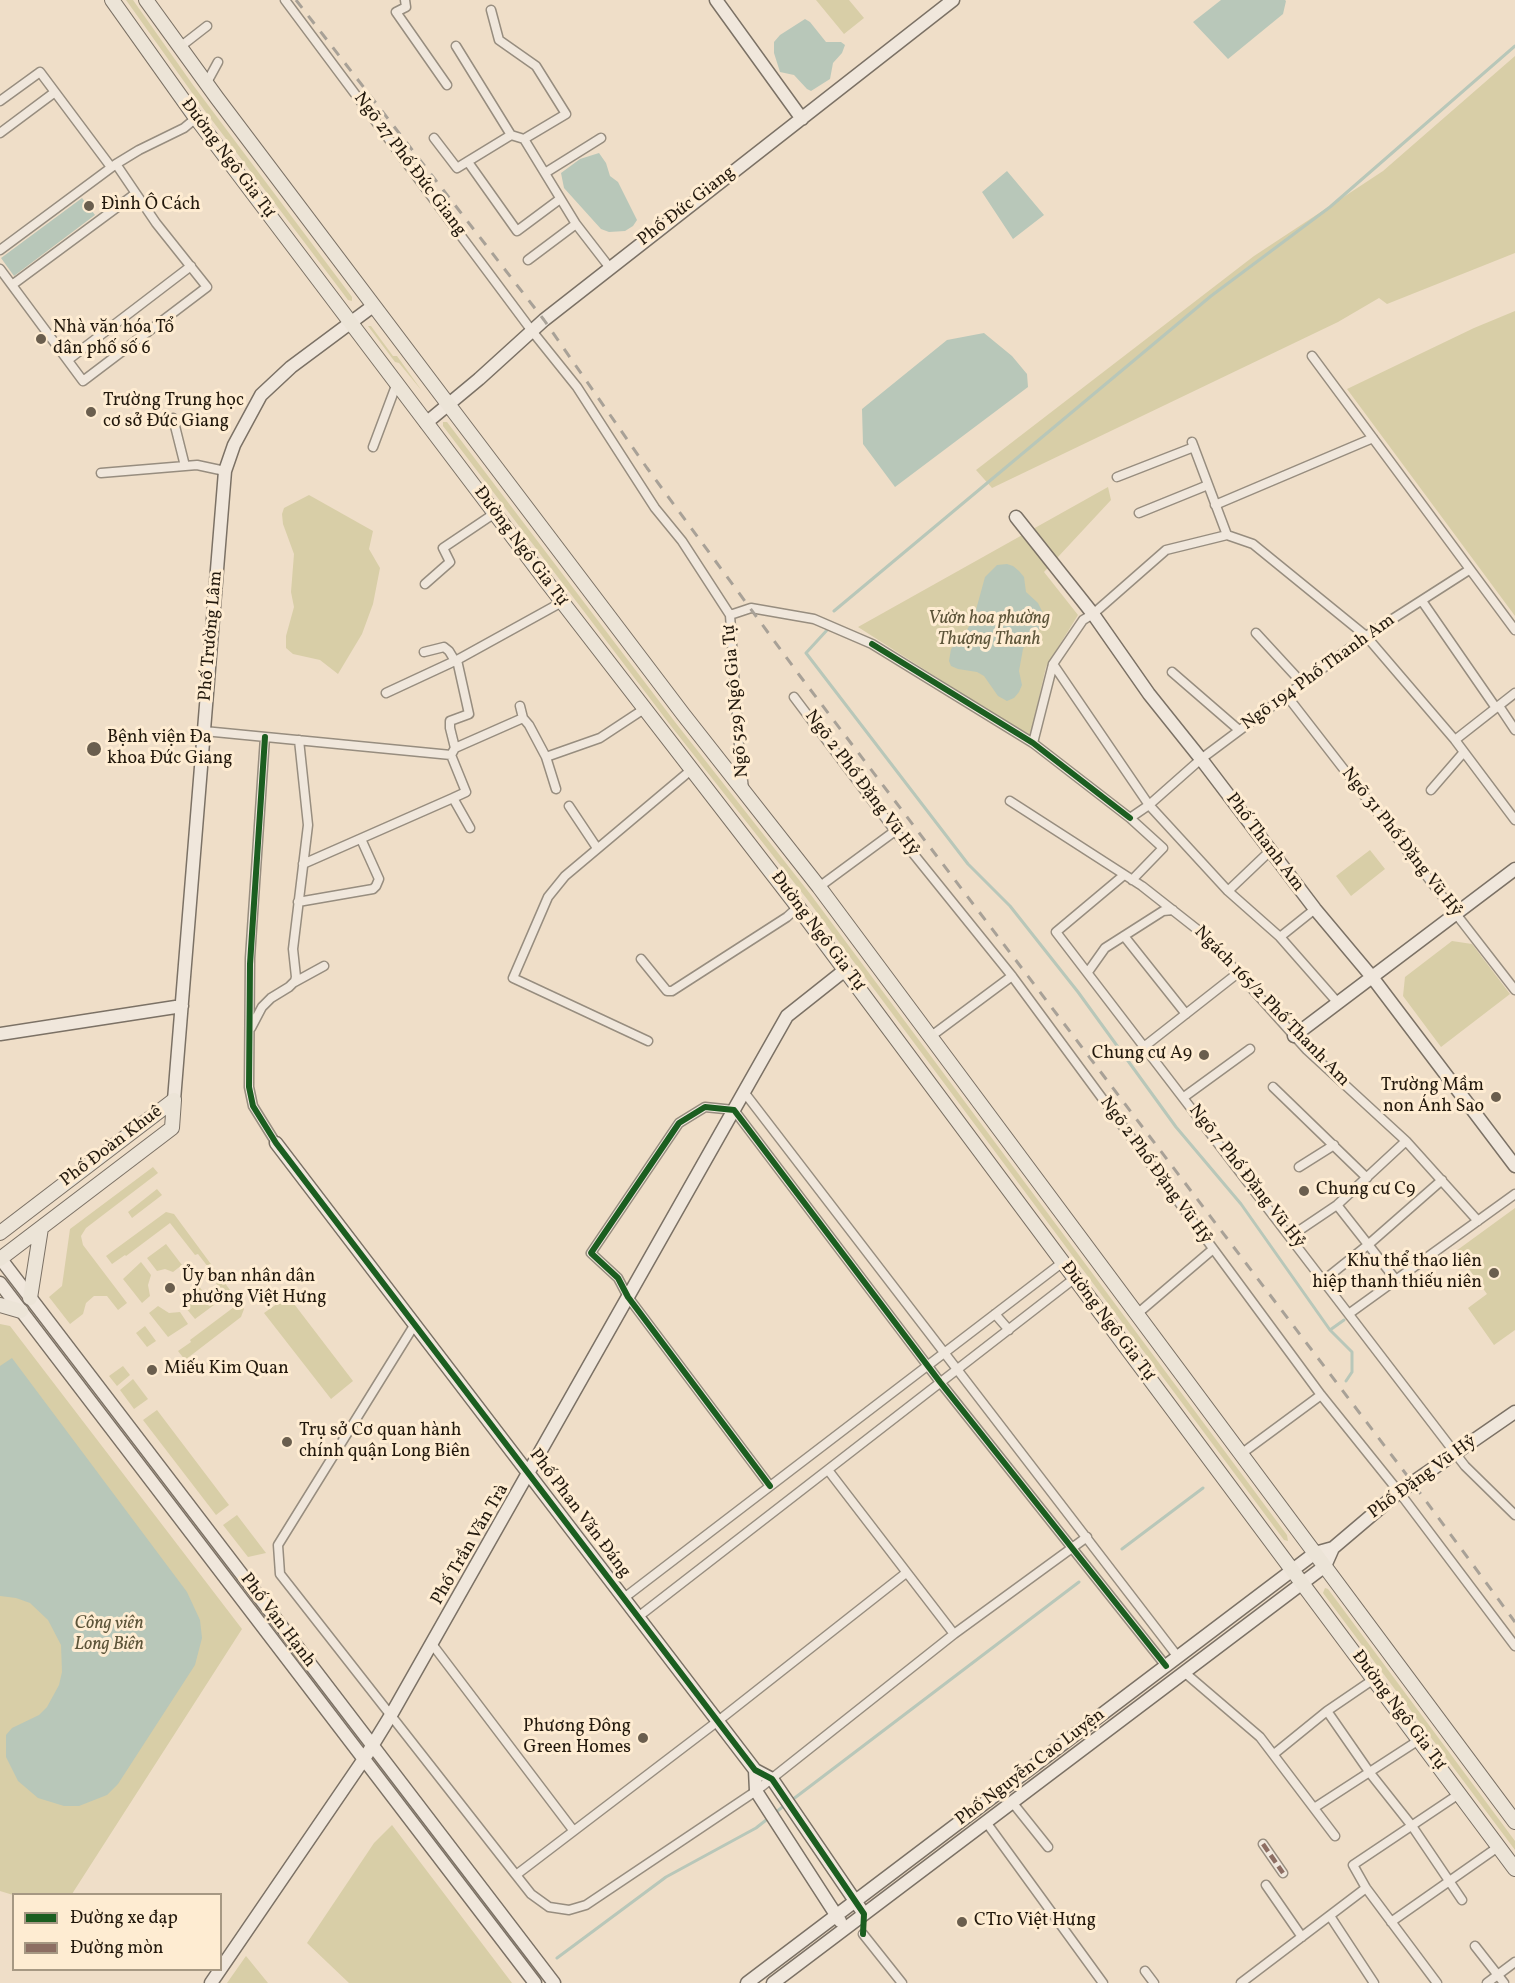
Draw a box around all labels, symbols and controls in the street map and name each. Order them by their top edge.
street label: Ngõ 27 Phố Đức Giang [348,89,470,241]
street label: Đường Ngô Gia Tự [175,95,279,223]
street label: Phố Đức Giang [634,162,740,252]
place label: Đình Ô Cách [101,195,200,217]
marker: Đình Ô Cách [82,199,96,213]
place label: Nhà văn hóa Tổ dân phố số 6 [53,318,174,360]
marker: Nhà văn hóa Tổ dân phố số 6 [34,332,48,346]
place label: Trường Trung học cơ sở Đức Giang [103,391,244,434]
marker: Trường Trung học cơ sở Đức Giang [84,405,98,419]
street label: Đường Ngô Gia Tự [468,483,572,611]
street label: Phố Trường Lâm [196,570,228,702]
park label: Vườn hoa phường Thượng Thanh [928,609,1050,652]
street label: Ngõ 194 Phố Thanh Am [1238,610,1400,736]
street label: Ngõ 529 Ngô Gia Tự [720,623,754,779]
street label: Ngõ 2 Phố Đặng Vũ Hỷ [799,707,923,861]
place label: Bệnh viện Đa khoa Đức Giang [107,728,232,771]
marker: Bệnh viện Đa khoa Đức Giang [85,740,103,758]
street label: Ngõ 31 Phố Đặng Vũ Hỷ [1336,764,1466,922]
street label: Phố Thanh Am [1220,789,1308,897]
street label: Đường Ngô Gia Tự [765,868,869,996]
street label: Ngách 165/2 Phố Thanh Am [1189,922,1353,1092]
place label: Chung cư A9 [1092,1044,1192,1066]
marker: Chung cư A9 [1197,1048,1211,1062]
place label: Trường Mầm non Ánh Sao [1381,1076,1484,1118]
marker: Trường Mầm non Ánh Sao [1489,1090,1503,1104]
street label: Ngõ 2 Phố Đặng Vũ Hỷ [1094,1093,1216,1249]
street label: Ngõ 7 Phố Đặng Vũ Hỷ [1183,1101,1309,1253]
street label: Phố Đoàn Khuê [57,1102,167,1192]
place label: Chung cư C9 [1316,1180,1415,1202]
marker: Chung cư C9 [1297,1184,1311,1198]
place label: Khu thể thao liên hiệp thanh thiếu niên [1312,1252,1482,1294]
street label: Đường Ngô Gia Tự [1055,1258,1159,1386]
marker: Khu thể thao liên hiệp thanh thiếu niên [1487,1266,1501,1280]
place label: Ủy ban nhân dân phường Việt Hưng [182,1267,326,1310]
marker: Ủy ban nhân dân phường Việt Hưng [163,1281,177,1295]
place label: Miếu Kim Quan [164,1359,289,1381]
marker: Miếu Kim Quan [145,1363,159,1377]
place label: Trụ sở Cơ quan hành chính quận Long Biên [299,1421,470,1464]
street label: Phố Đặng Vũ Hỷ [1365,1431,1481,1525]
marker: Trụ sở Cơ quan hành chính quận Long Biên [280,1435,294,1449]
street label: Phố Phan Văn Đáng [524,1445,634,1583]
street label: Phố Trần Văn Trà [428,1481,514,1609]
street label: Phố Vạn Hạnh [235,1570,319,1672]
park label: Công viên Long Biên [74,1614,144,1656]
street label: Đường Ngô Gia Tự [1346,1647,1450,1775]
street label: Phố Nguyễn Cao Luyện [952,1705,1110,1831]
place label: Phương Đông Green Homes [523,1717,631,1760]
marker: Phương Đông Green Homes [636,1731,650,1745]
legend [12,1893,222,1971]
text: Đường xe đạp [70,1906,178,1931]
place label: CT10 Việt Hưng [974,1911,1096,1933]
marker: CT10 Việt Hưng [955,1915,969,1929]
text: Đường mòn [70,1936,164,1961]

